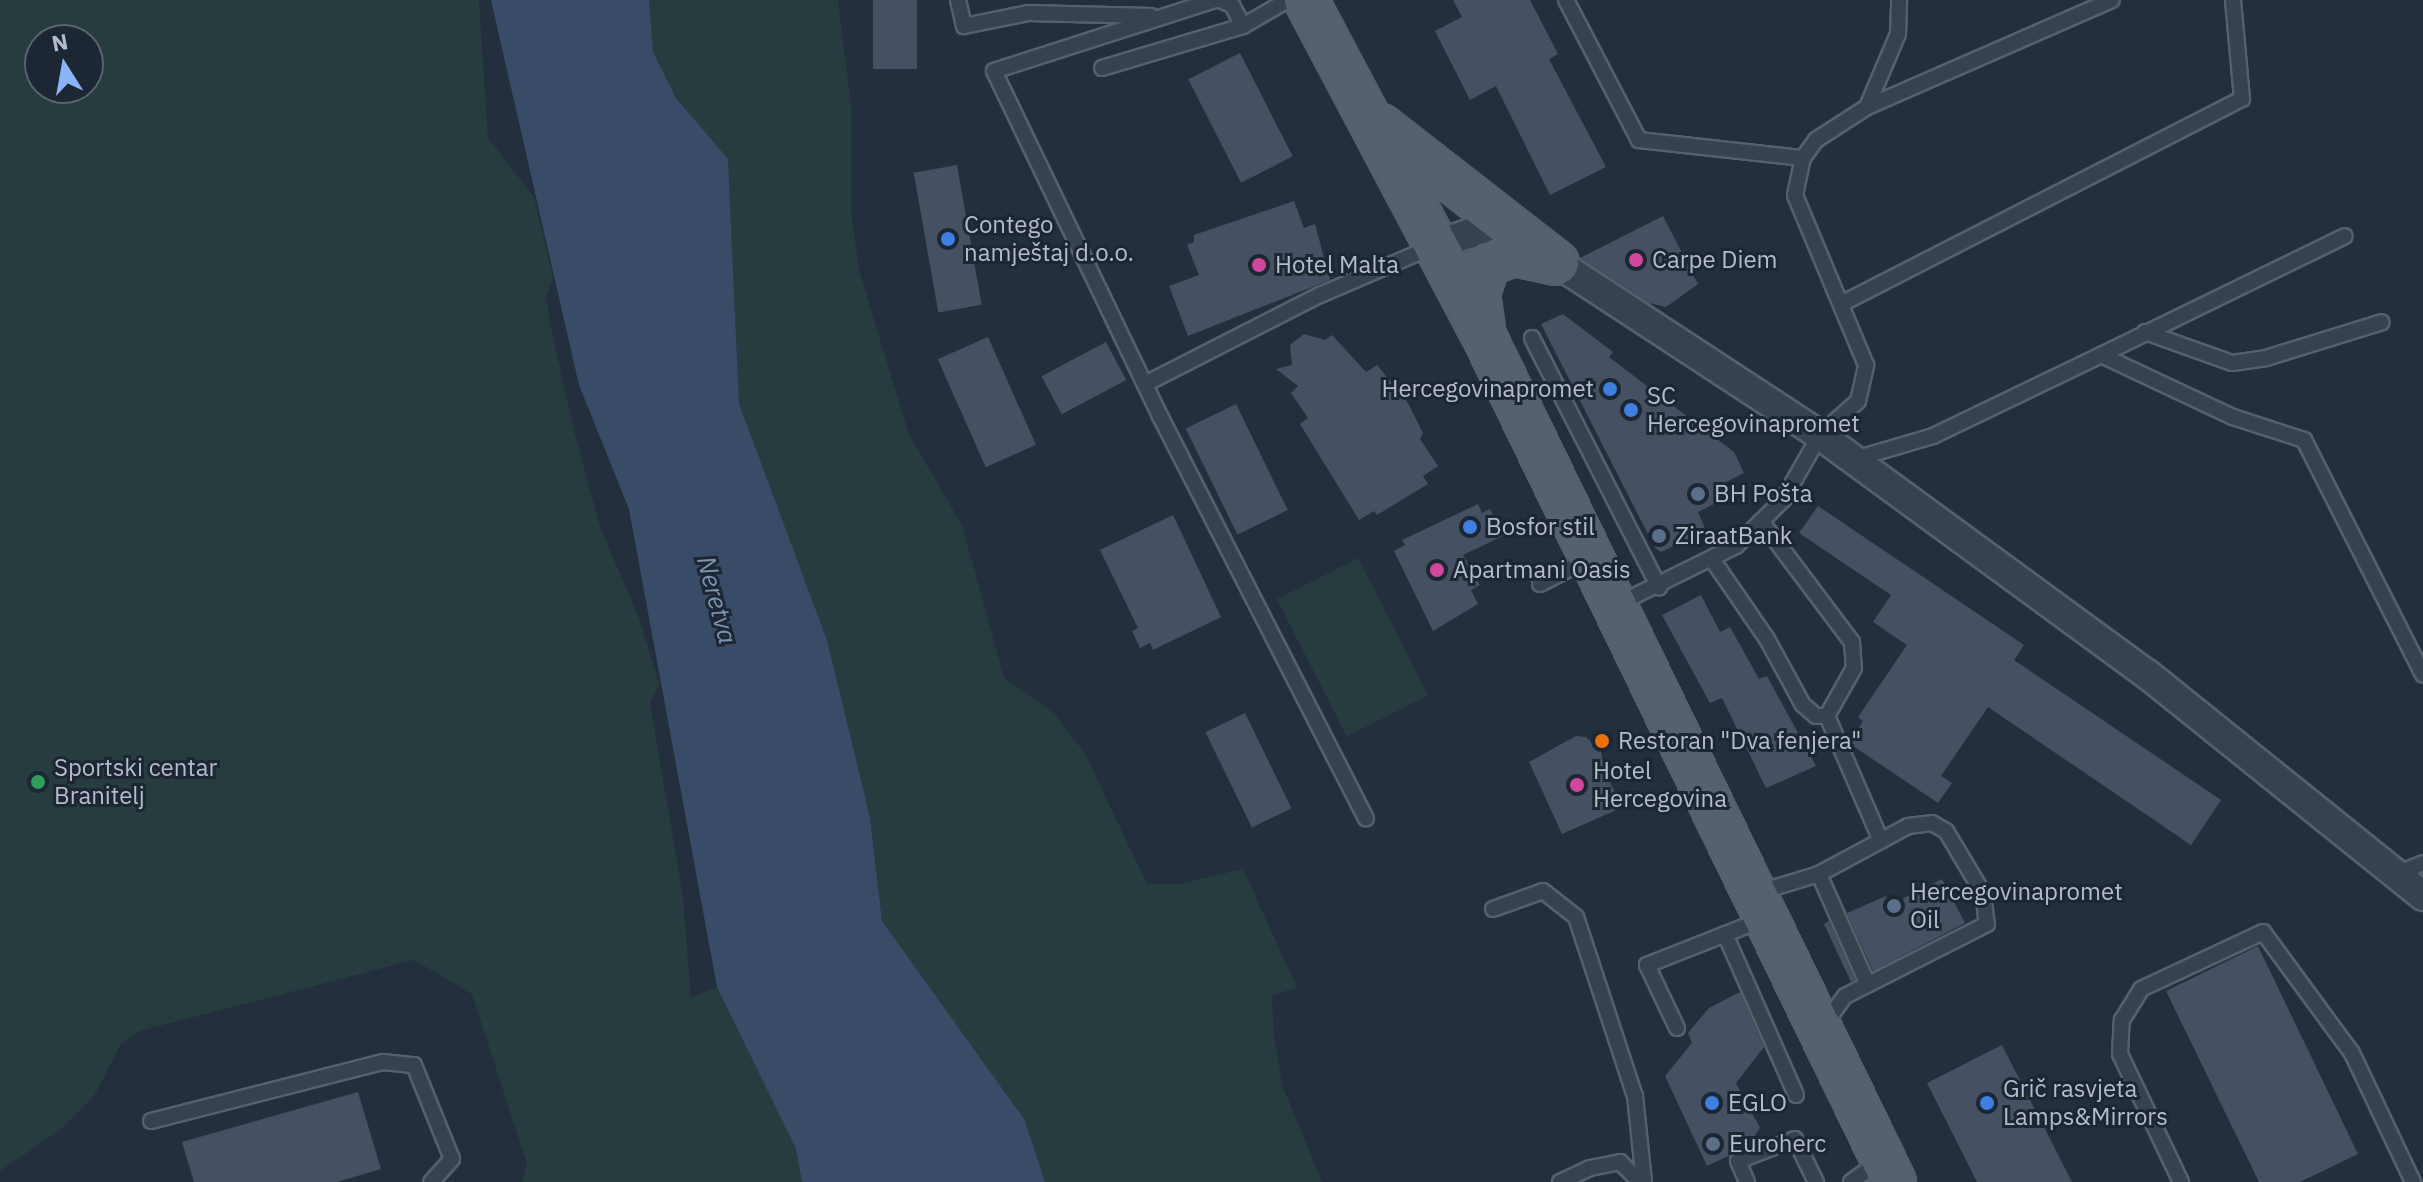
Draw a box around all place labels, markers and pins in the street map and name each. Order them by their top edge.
place label: Contego namještaj d.o.o. [964,211,1134,267]
marker: Contego namještaj d.o.o. [939,230,957,248]
place label: Carpe Diem [1652,246,1778,274]
place label: Hotel Malta [1275,251,1399,279]
marker: Carpe Diem [1627,251,1645,269]
marker: Hotel Malta [1250,256,1268,274]
place label: Hercegovinapromet [1381,375,1594,403]
marker: Hercegovinapromet [1601,380,1619,398]
place label: SC Hercegovinapromet [1647,382,1860,438]
marker: SC Hercegovinapromet [1622,401,1640,419]
place label: BH Pošta [1714,480,1813,508]
marker: BH Pošta [1689,485,1707,503]
place label: Bosfor stil [1486,513,1595,541]
marker: Bosfor stil [1461,518,1479,536]
place label: ZiraatBank [1675,522,1792,550]
marker: ZiraatBank [1650,527,1668,545]
place label: Apartmani Oasis [1453,556,1631,584]
marker: Apartmani Oasis [1428,561,1446,579]
place label: Restoran "Dva fenjera" [1618,727,1861,755]
marker: Restoran "Dva fenjera" [1593,732,1611,750]
place label: Sportski centar Branitelj [54,754,217,810]
place label: Hotel Hercegovina [1593,757,1727,813]
marker: Sportski centar Branitelj [29,773,47,791]
marker: Hotel Hercegovina [1568,776,1586,794]
place label: Hercegovinapromet Oil [1910,878,2123,934]
marker: Hercegovinapromet Oil [1885,897,1903,915]
place label: Grič rasvjeta Lamps&Mirrors [2003,1075,2168,1131]
place label: EGLO [1728,1089,1787,1117]
marker: EGLO [1703,1094,1721,1112]
marker: Grič rasvjeta Lamps&Mirrors [1978,1094,1996,1112]
place label: Euroherc [1729,1130,1826,1158]
marker: Euroherc [1704,1135,1722,1153]

